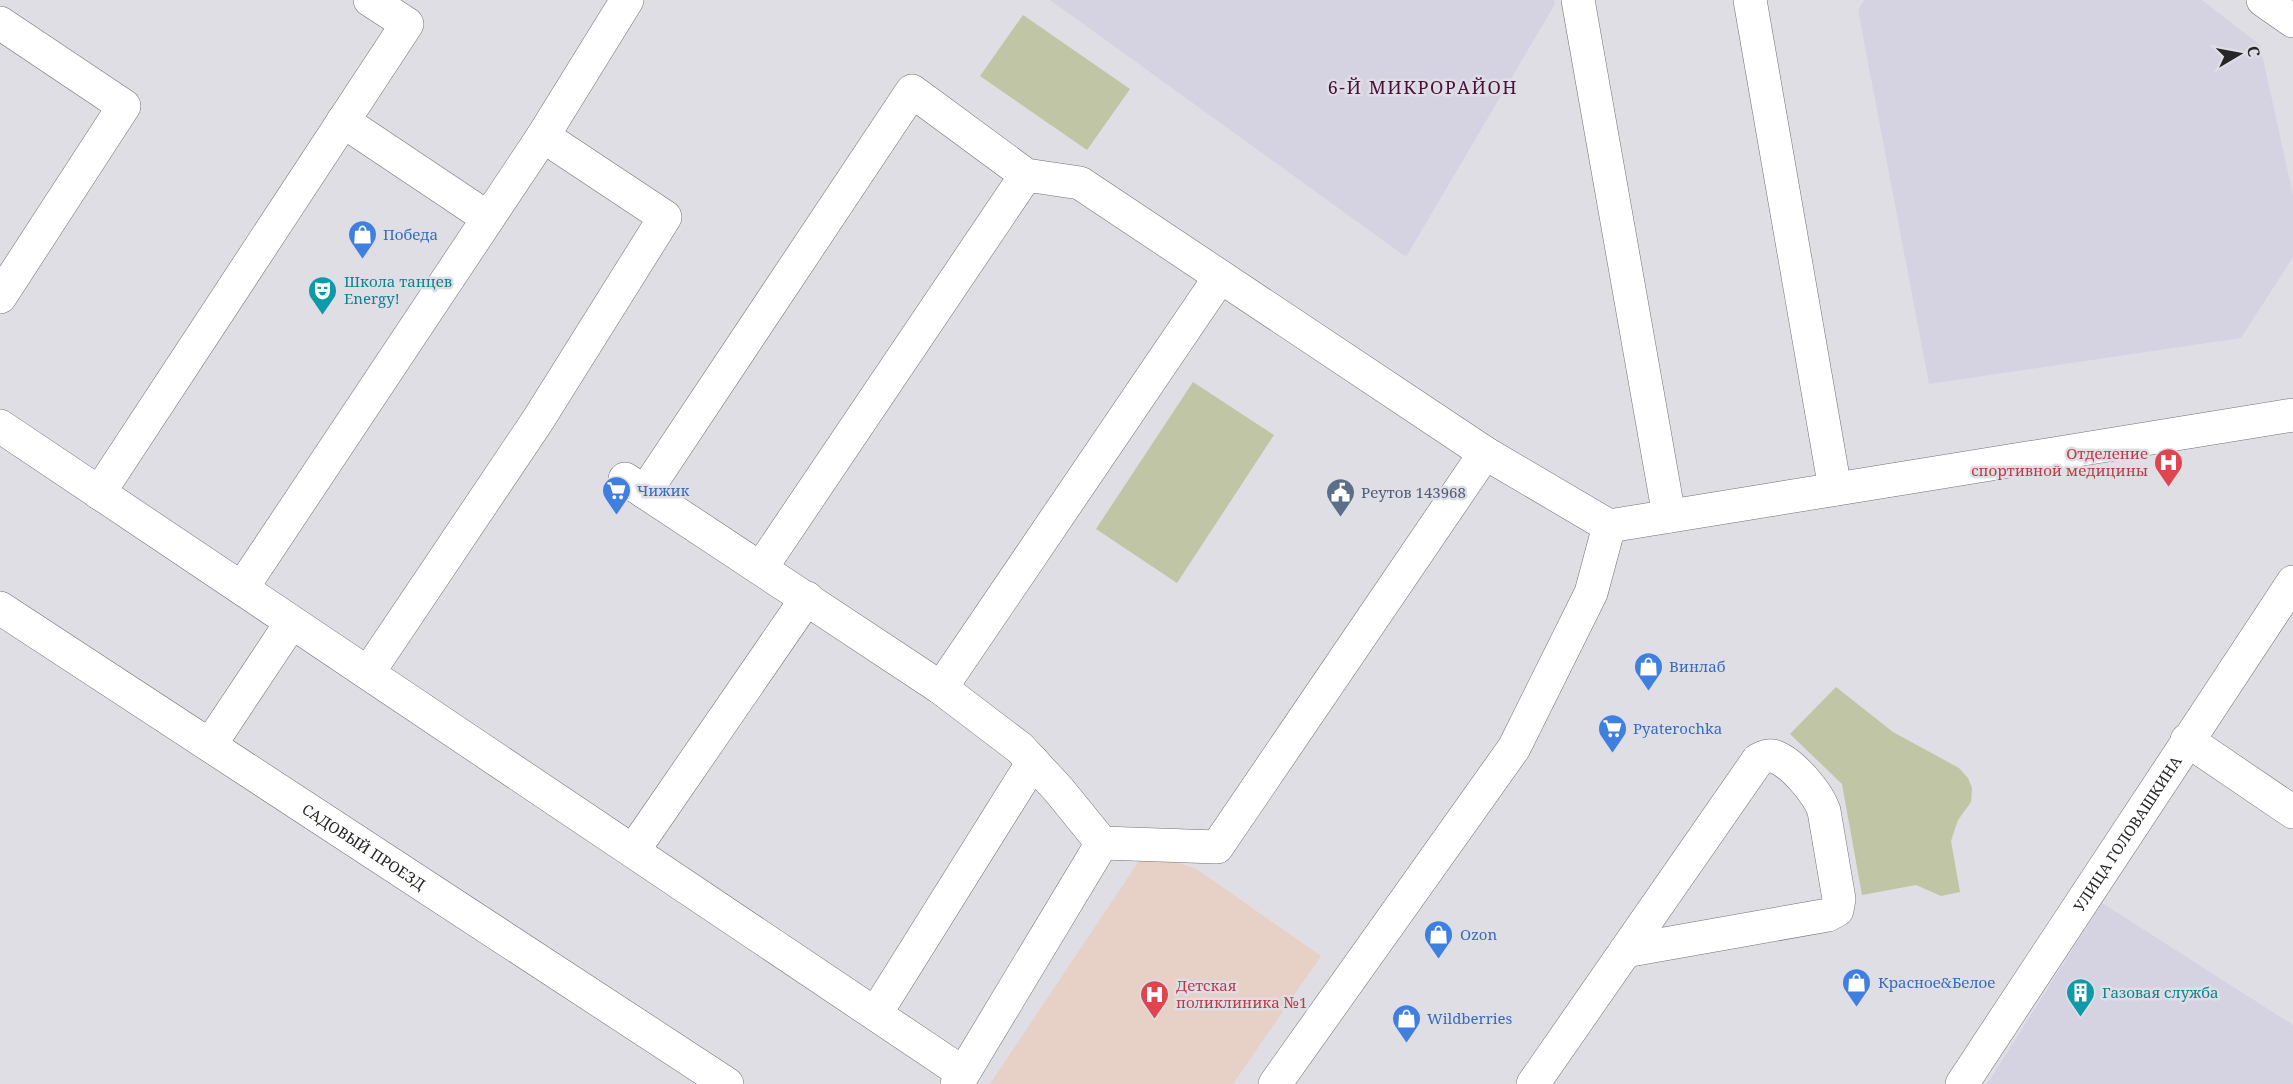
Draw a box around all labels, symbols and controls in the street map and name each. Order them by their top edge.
north arrow [2209,24,2269,84]
text: С [2242,44,2266,58]
district label: 6-Й МИКРОРАЙОН [1328,75,1518,99]
shop icon: Победа [346,218,378,260]
place label: Победа [383,224,438,244]
place label: Школа танцев Energy! [344,271,452,308]
theatre icon: Школа танцев Energy! [307,274,339,316]
place label: Отделение спортивной медицины [1971,443,2148,480]
hospital icon: Отделение спортивной медицины [2153,446,2185,488]
supermarket icon: Чижик [600,474,632,516]
public building icon: Реутов 143968 [1324,476,1356,518]
place label: Чижик [637,480,690,500]
place label: Реутов 143968 [1361,482,1466,502]
shop icon: Винлаб [1632,650,1664,692]
place label: Винлаб [1669,656,1726,676]
supermarket icon: Pyaterochka [1596,712,1628,754]
place label: Pyaterochka [1633,718,1722,738]
street label: УЛИЦА ГОЛОВАШКИНА [2069,751,2186,915]
street label: САДОВЫЙ ПРОЕЗД [299,799,429,894]
shop icon: Ozon [1423,918,1455,960]
place label: Ozon [1460,924,1497,944]
shop icon: Красное&Белое [1841,966,1873,1008]
place label: Красное&Белое [1878,972,1995,992]
place label: Детская поликлиника №1 [1176,975,1307,1012]
building icon: Газовая служба [2065,976,2097,1018]
hospital icon: Детская поликлиника №1 [1139,978,1171,1020]
place label: Газовая служба [2102,982,2219,1002]
shop icon: Wildberries [1390,1002,1422,1044]
place label: Wildberries [1427,1008,1513,1028]

